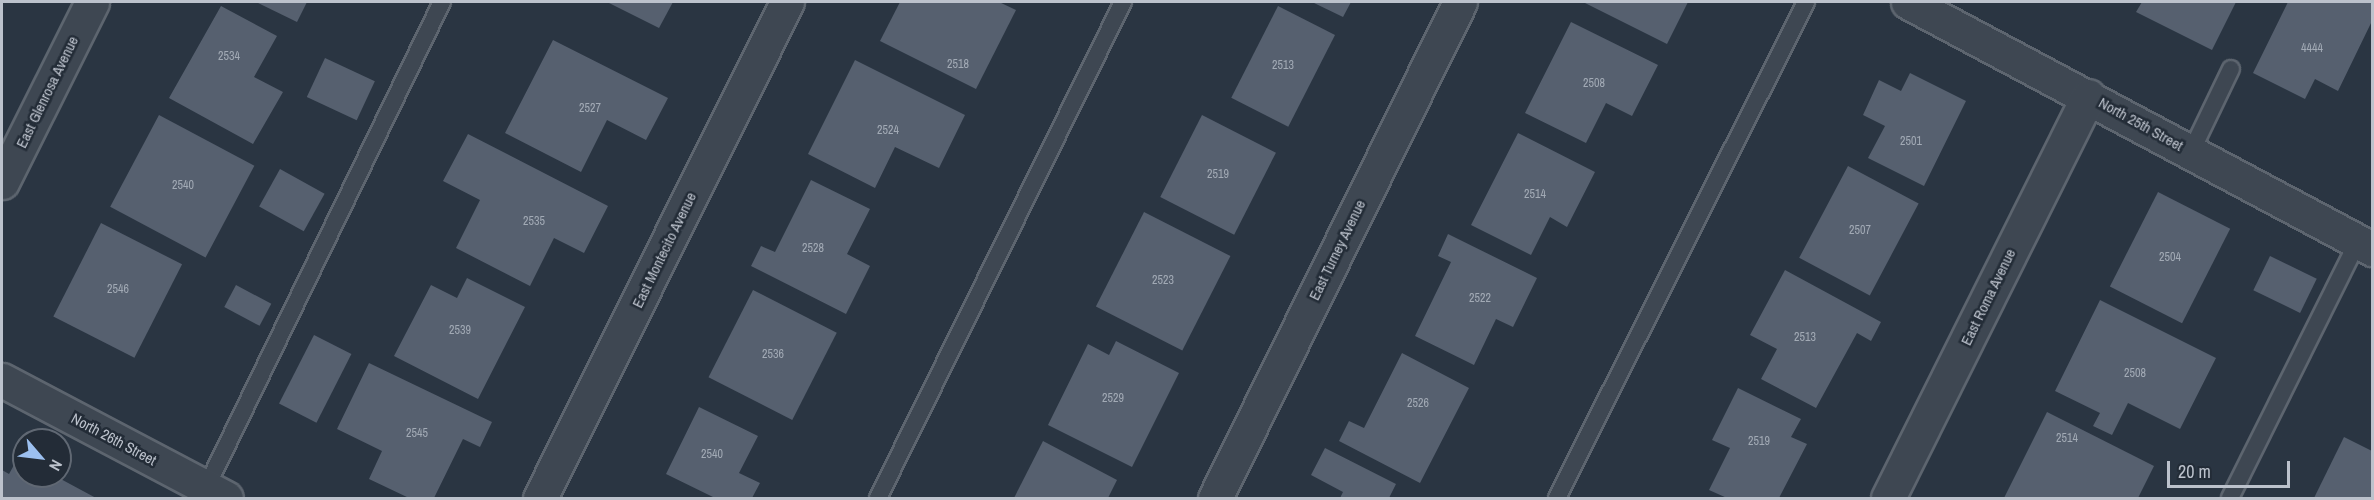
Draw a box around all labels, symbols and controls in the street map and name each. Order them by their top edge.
street label: East Glenrosa Avenue [12,33,82,151]
house number: 4444 [2301,42,2323,56]
house number: 2534 [218,50,240,64]
house number: 2518 [947,58,969,72]
house number: 2513 [1272,59,1294,73]
house number: 2508 [1583,77,1605,91]
street label: North 25th Street [2096,93,2186,155]
house number: 2527 [579,102,601,116]
house number: 2524 [877,124,899,138]
house number: 2501 [1900,135,1922,149]
house number: 2519 [1207,168,1229,182]
house number: 2540 [172,179,194,193]
house number: 2514 [1524,188,1546,202]
street label: East Montecito Avenue [628,189,700,311]
street label: East Turney Avenue [1305,197,1369,303]
house number: 2535 [523,215,545,229]
house number: 2507 [1849,224,1871,238]
house number: 2528 [802,242,824,256]
street label: East Roma Avenue [1957,246,2019,348]
house number: 2504 [2159,251,2181,265]
house number: 2523 [1152,274,1174,288]
house number: 2546 [107,283,129,297]
house number: 2522 [1469,292,1491,306]
house number: 2539 [449,324,471,338]
house number: 2513 [1794,331,1816,345]
house number: 2536 [762,348,784,362]
house number: 2508 [2124,367,2146,381]
house number: 2529 [1102,392,1124,406]
house number: 2526 [1407,397,1429,411]
street label: North 26th Street [68,409,160,469]
house number: 2545 [406,427,428,441]
north arrow [12,428,72,488]
house number: 2514 [2056,432,2078,446]
house number: 2519 [1748,435,1770,449]
house number: 2540 [701,448,723,462]
scale bar [2170,449,2293,487]
text: N [44,456,68,475]
text: 20 m [2178,459,2211,484]

